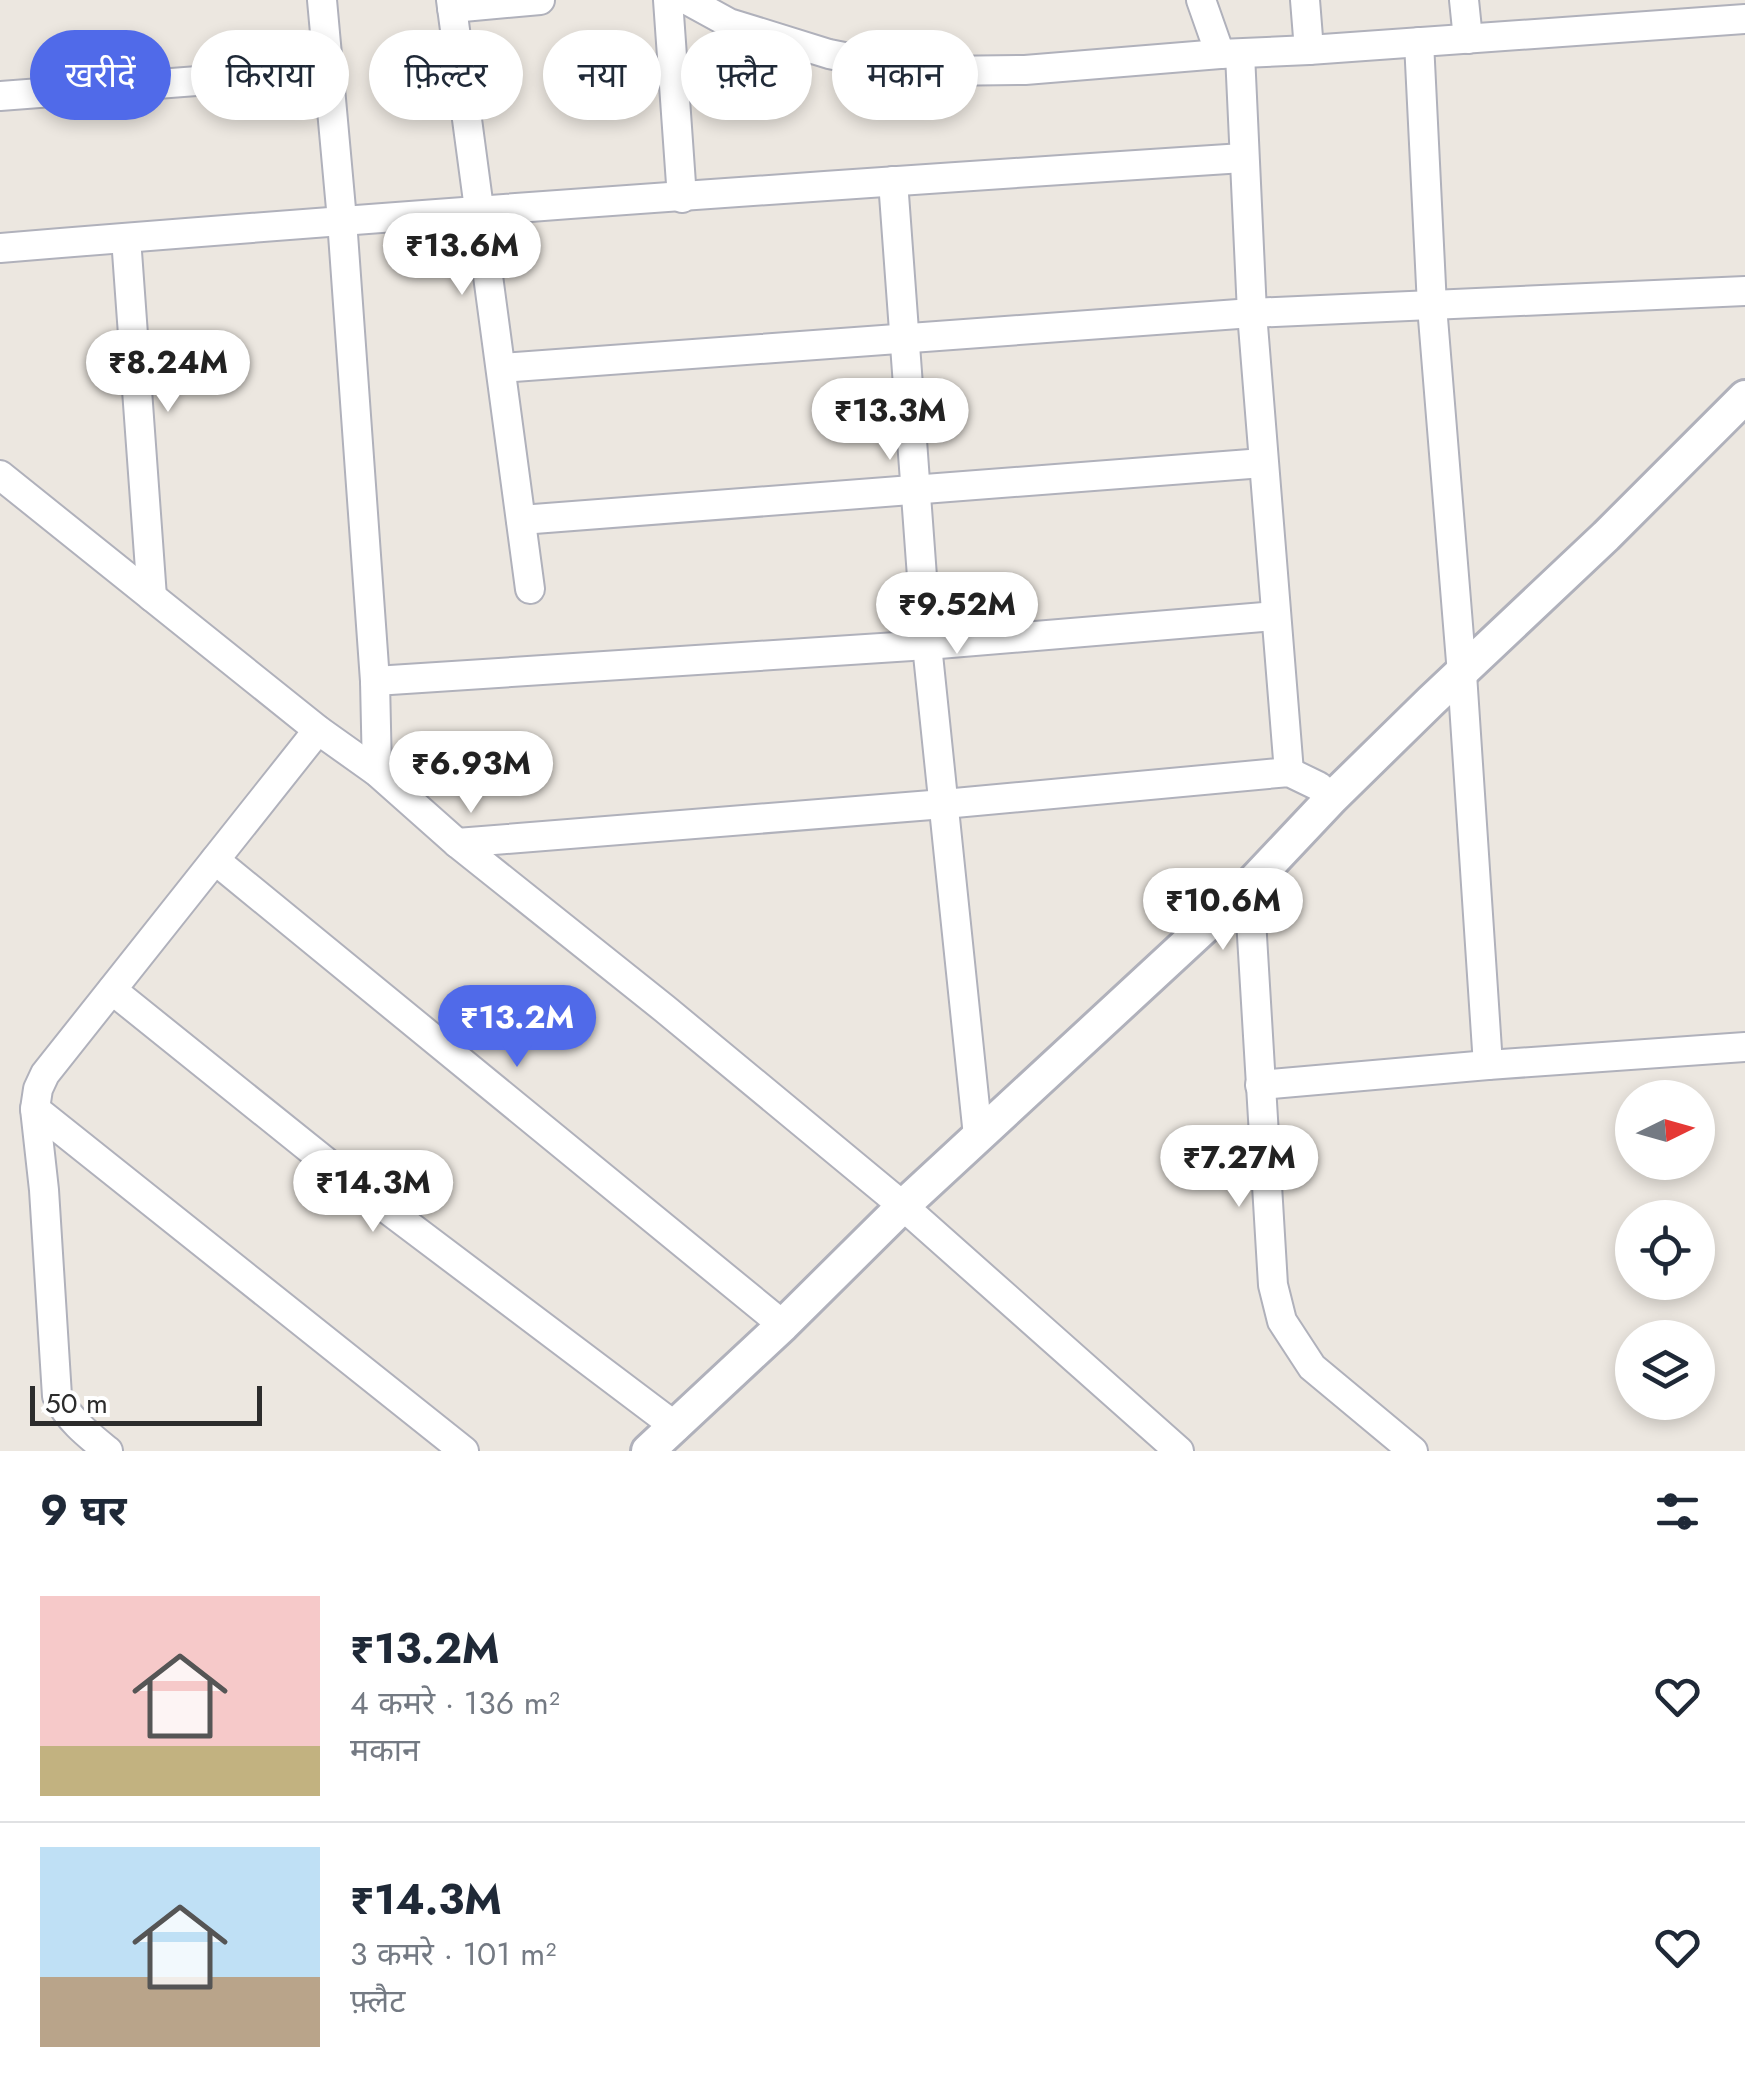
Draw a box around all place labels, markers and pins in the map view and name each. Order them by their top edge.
pin: ₹13.6M [381,213,543,298]
pin: ₹8.24M [87,330,249,415]
pin: ₹13.3M [809,378,971,463]
pin: ₹9.52M [876,572,1038,657]
pin: ₹6.93M [390,731,552,816]
pin: ₹10.6M [1142,868,1304,953]
pin: ₹13.2M [436,985,598,1070]
pin: ₹7.27M [1158,1125,1320,1210]
pin: ₹14.3M [292,1150,454,1235]

